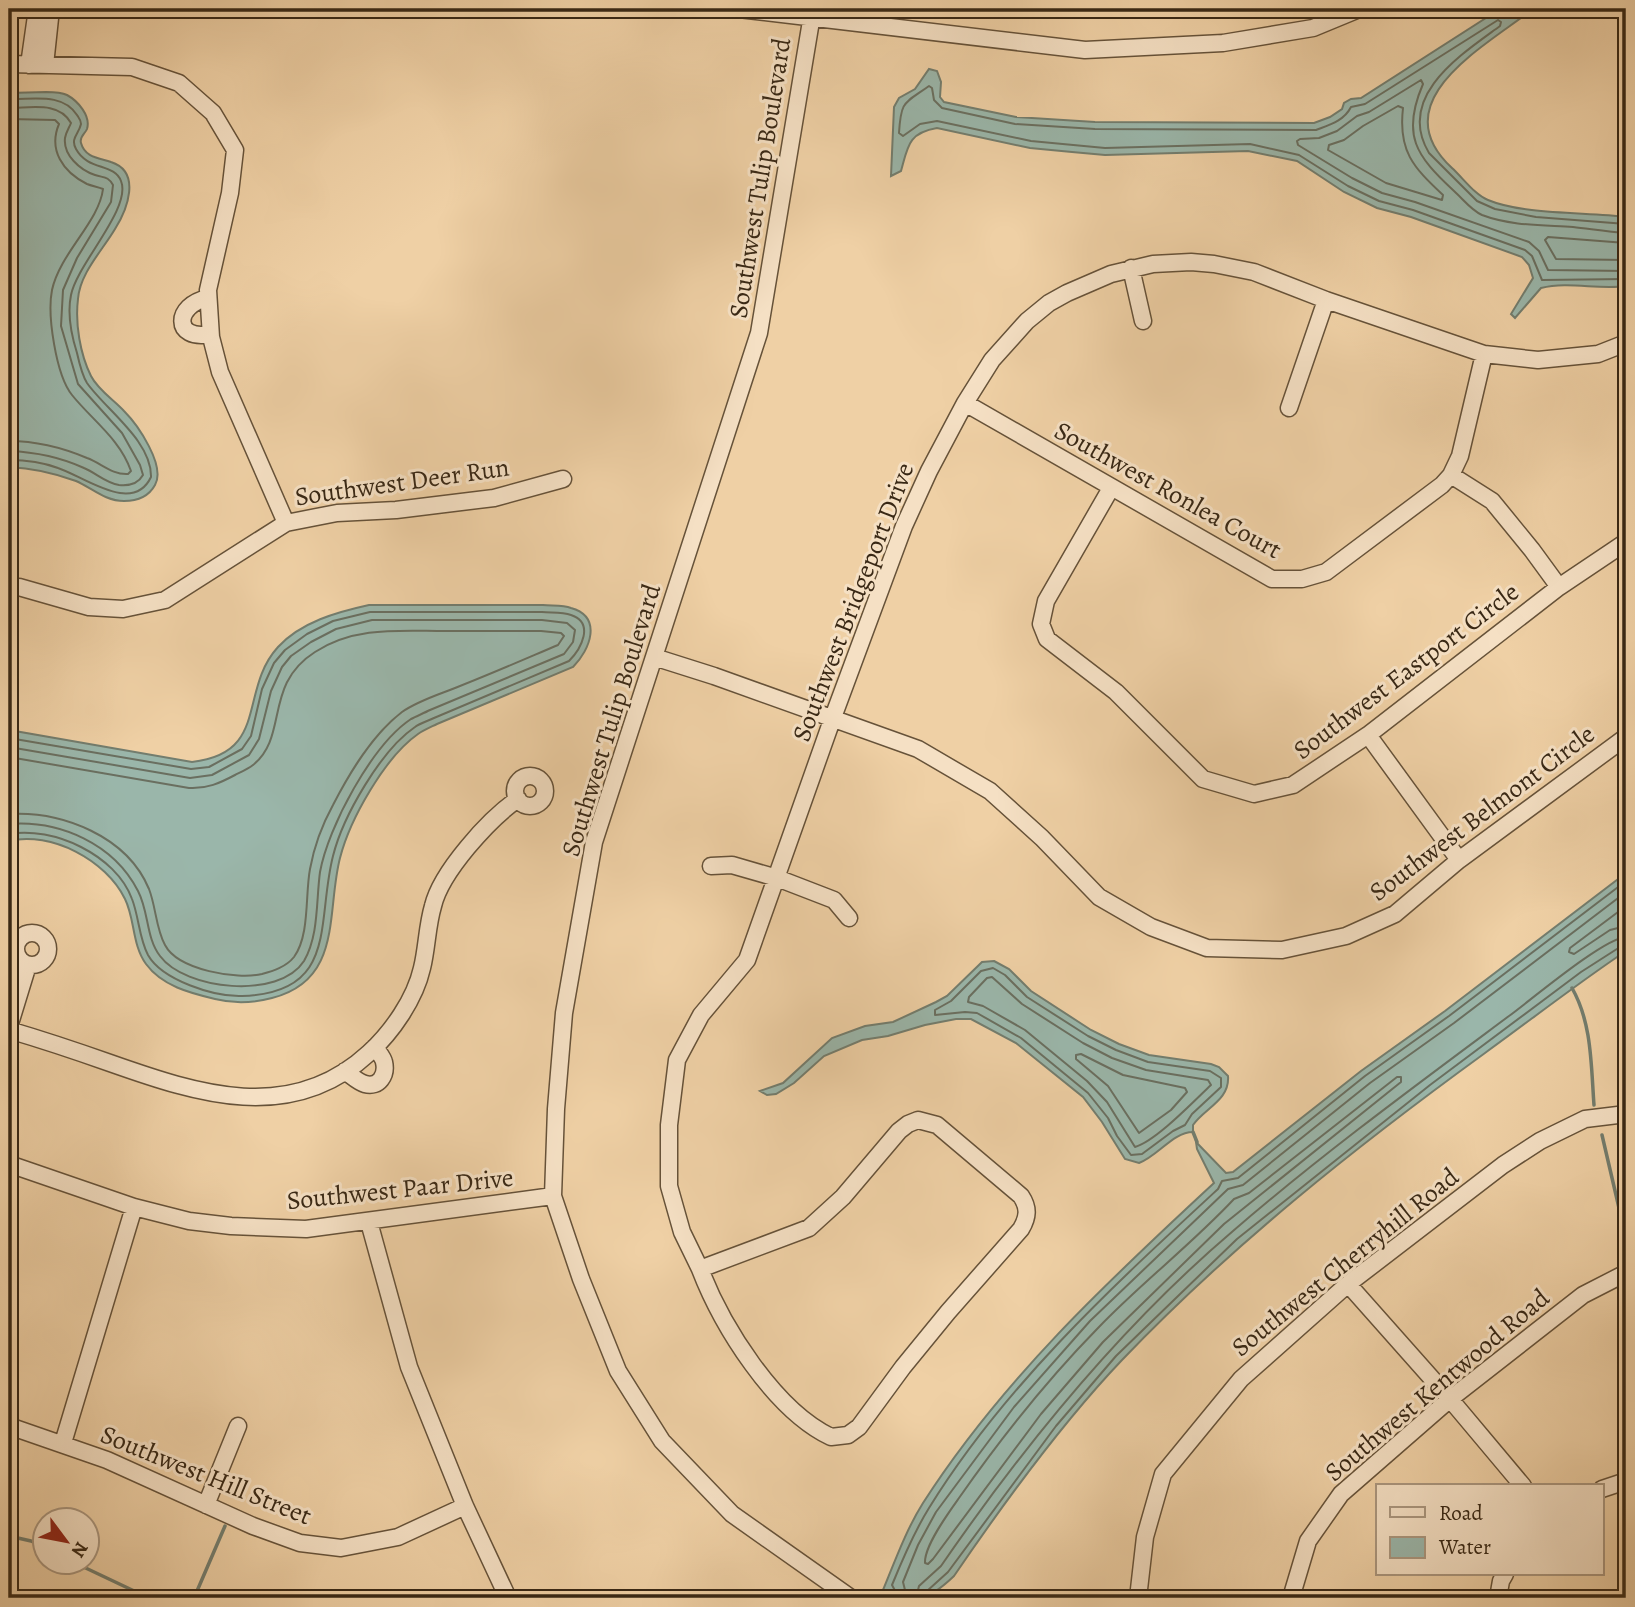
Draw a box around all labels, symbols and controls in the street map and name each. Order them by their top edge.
street label: Southwest Tulip Boulevard [721,35,799,321]
street label: Southwest Ronlea Court [1048,413,1288,567]
street label: Southwest Deer Run [293,450,511,514]
street label: Southwest Bridgeport Drive [784,458,922,746]
street label: Southwest Eastport Circle [1286,575,1526,767]
street label: Southwest Tulip Boulevard [553,579,669,861]
street label: Southwest Belmont Circle [1362,717,1602,909]
street label: Southwest Cherryhill Road [1224,1159,1466,1365]
street label: Southwest Paar Drive [285,1160,515,1218]
street label: Southwest Kentwood Road [1317,1281,1557,1489]
street label: Southwest Hill Street [95,1417,317,1533]
legend [1376,1484,1604,1576]
text: Road [1439,1499,1483,1527]
north arrow [32,1506,102,1576]
text: Water [1438,1533,1491,1561]
text: N [65,1537,94,1562]

